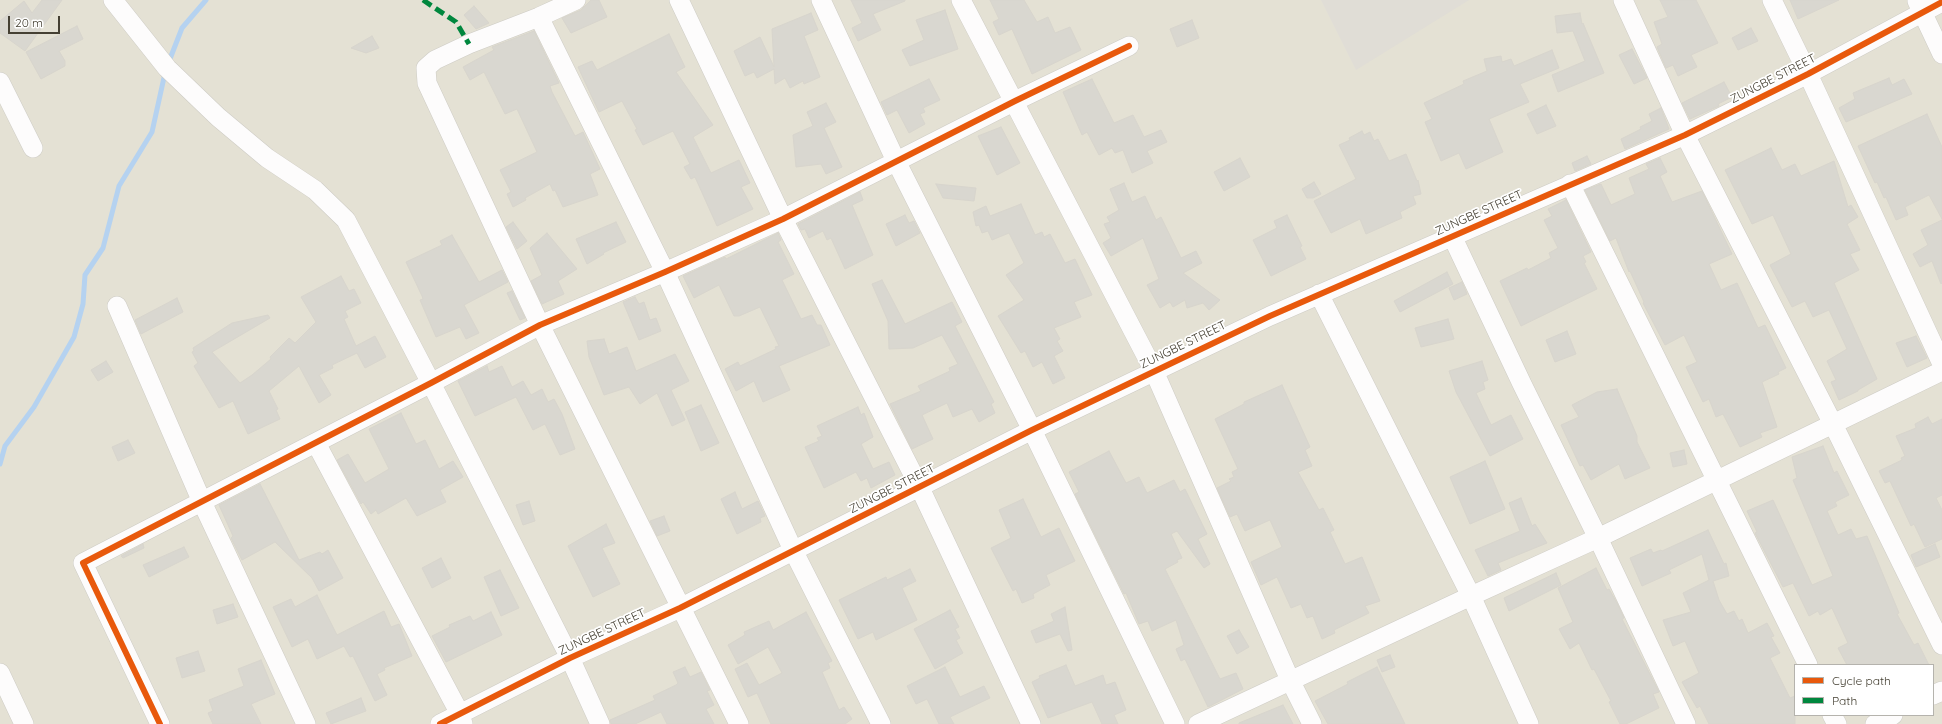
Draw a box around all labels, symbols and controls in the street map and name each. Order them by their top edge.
scale bar [10,8,62,34]
text: 20 m [15,15,43,30]
street label: ZUNGBE STREET [1728,51,1818,107]
street label: ZUNGBE STREET [1433,187,1525,239]
street label: ZUNGBE STREET [1138,318,1228,372]
street label: ZUNGBE STREET [847,461,937,517]
street label: ZUNGBE STREET [556,606,648,658]
legend [1794,664,1934,716]
text: Cycle path [1832,673,1891,688]
text: Path [1832,693,1857,708]

